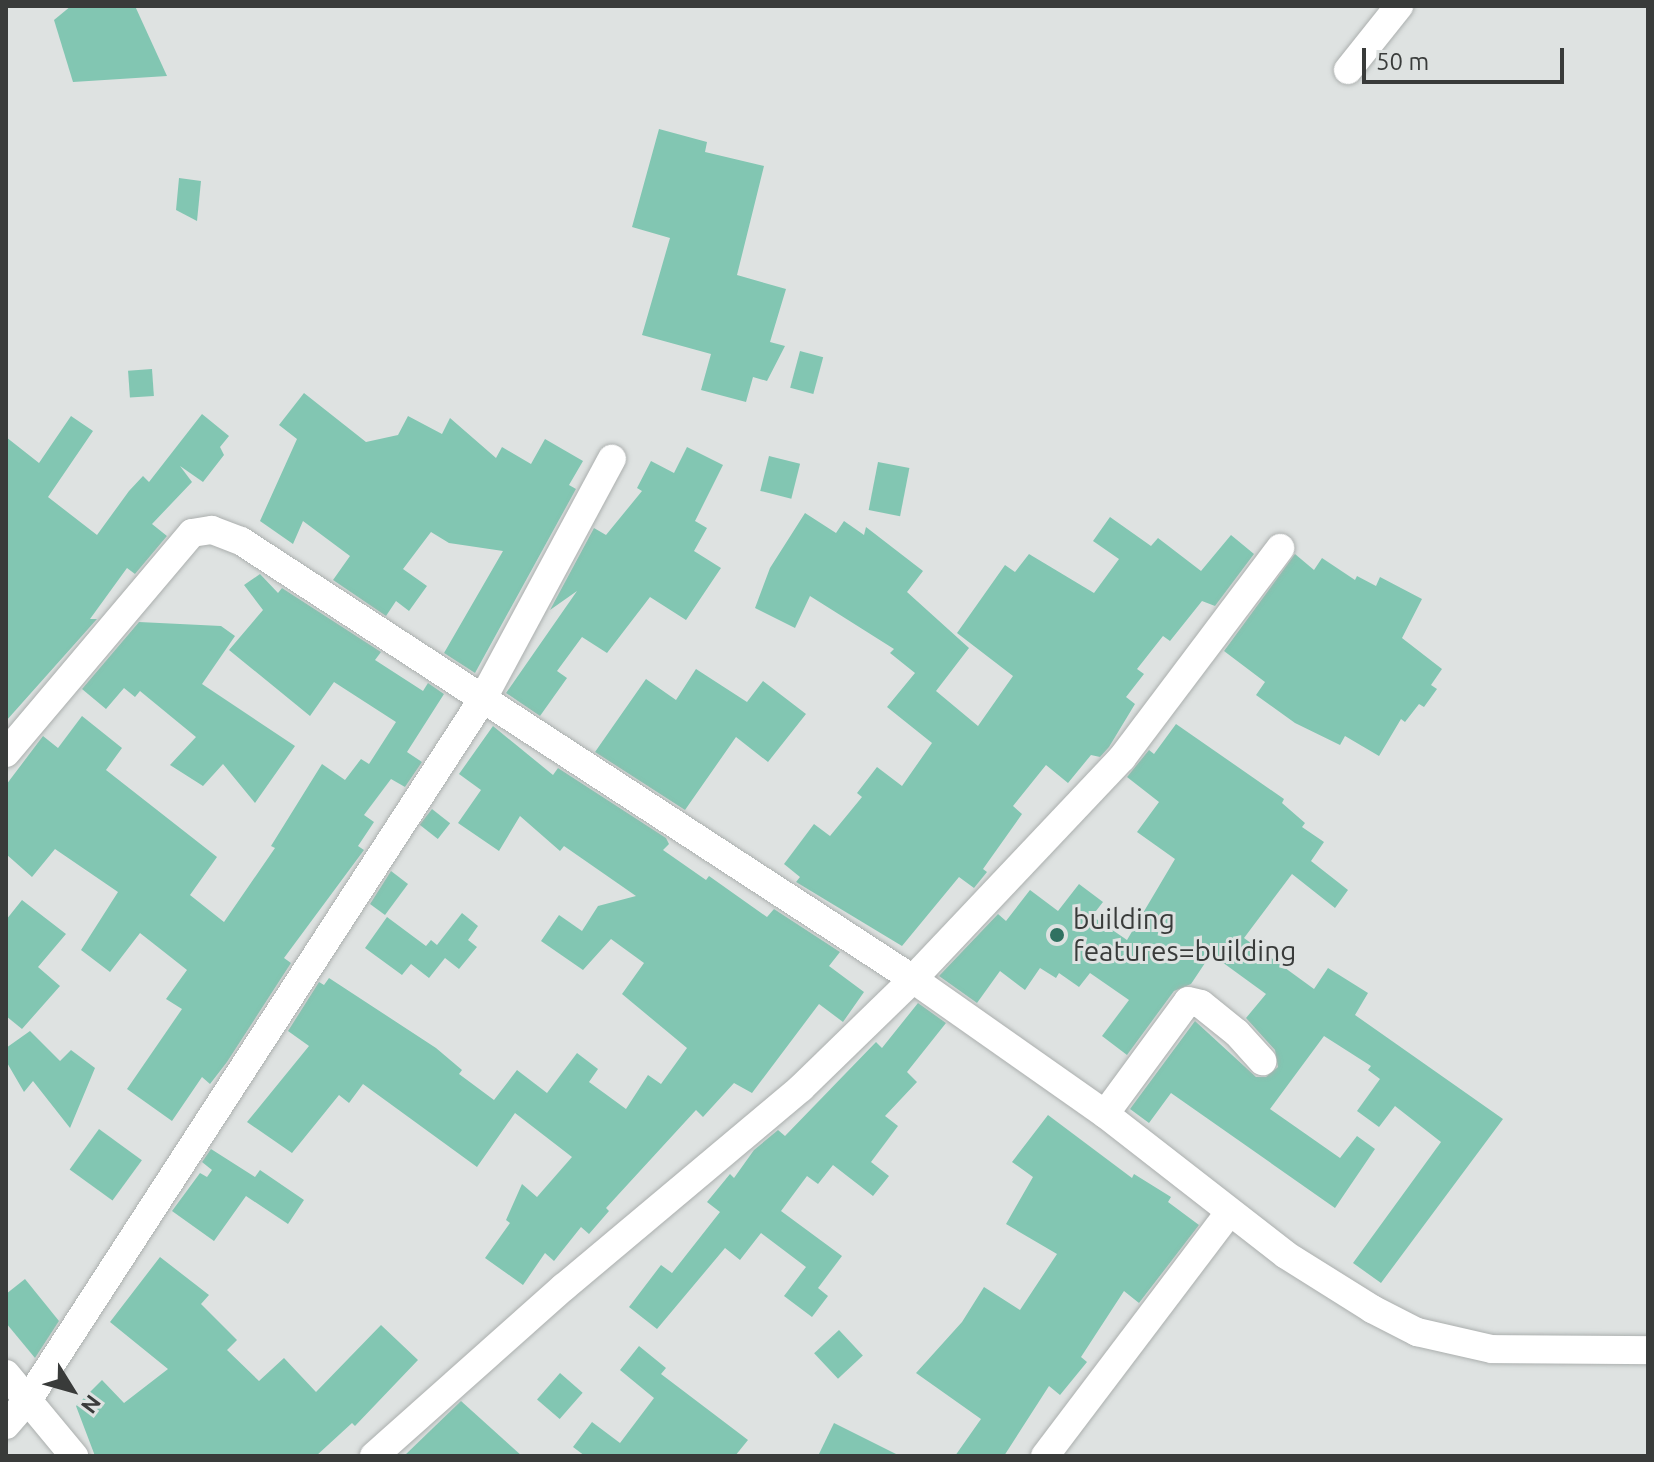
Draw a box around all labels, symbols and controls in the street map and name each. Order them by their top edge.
scale bar [1366,32,1568,82]
text: 50 m [1376,48,1429,75]
place label: building features=building [1073,902,1296,968]
marker: building features=building [1048,926,1066,944]
north arrow [32,1350,112,1430]
text: N [77,1391,106,1419]

